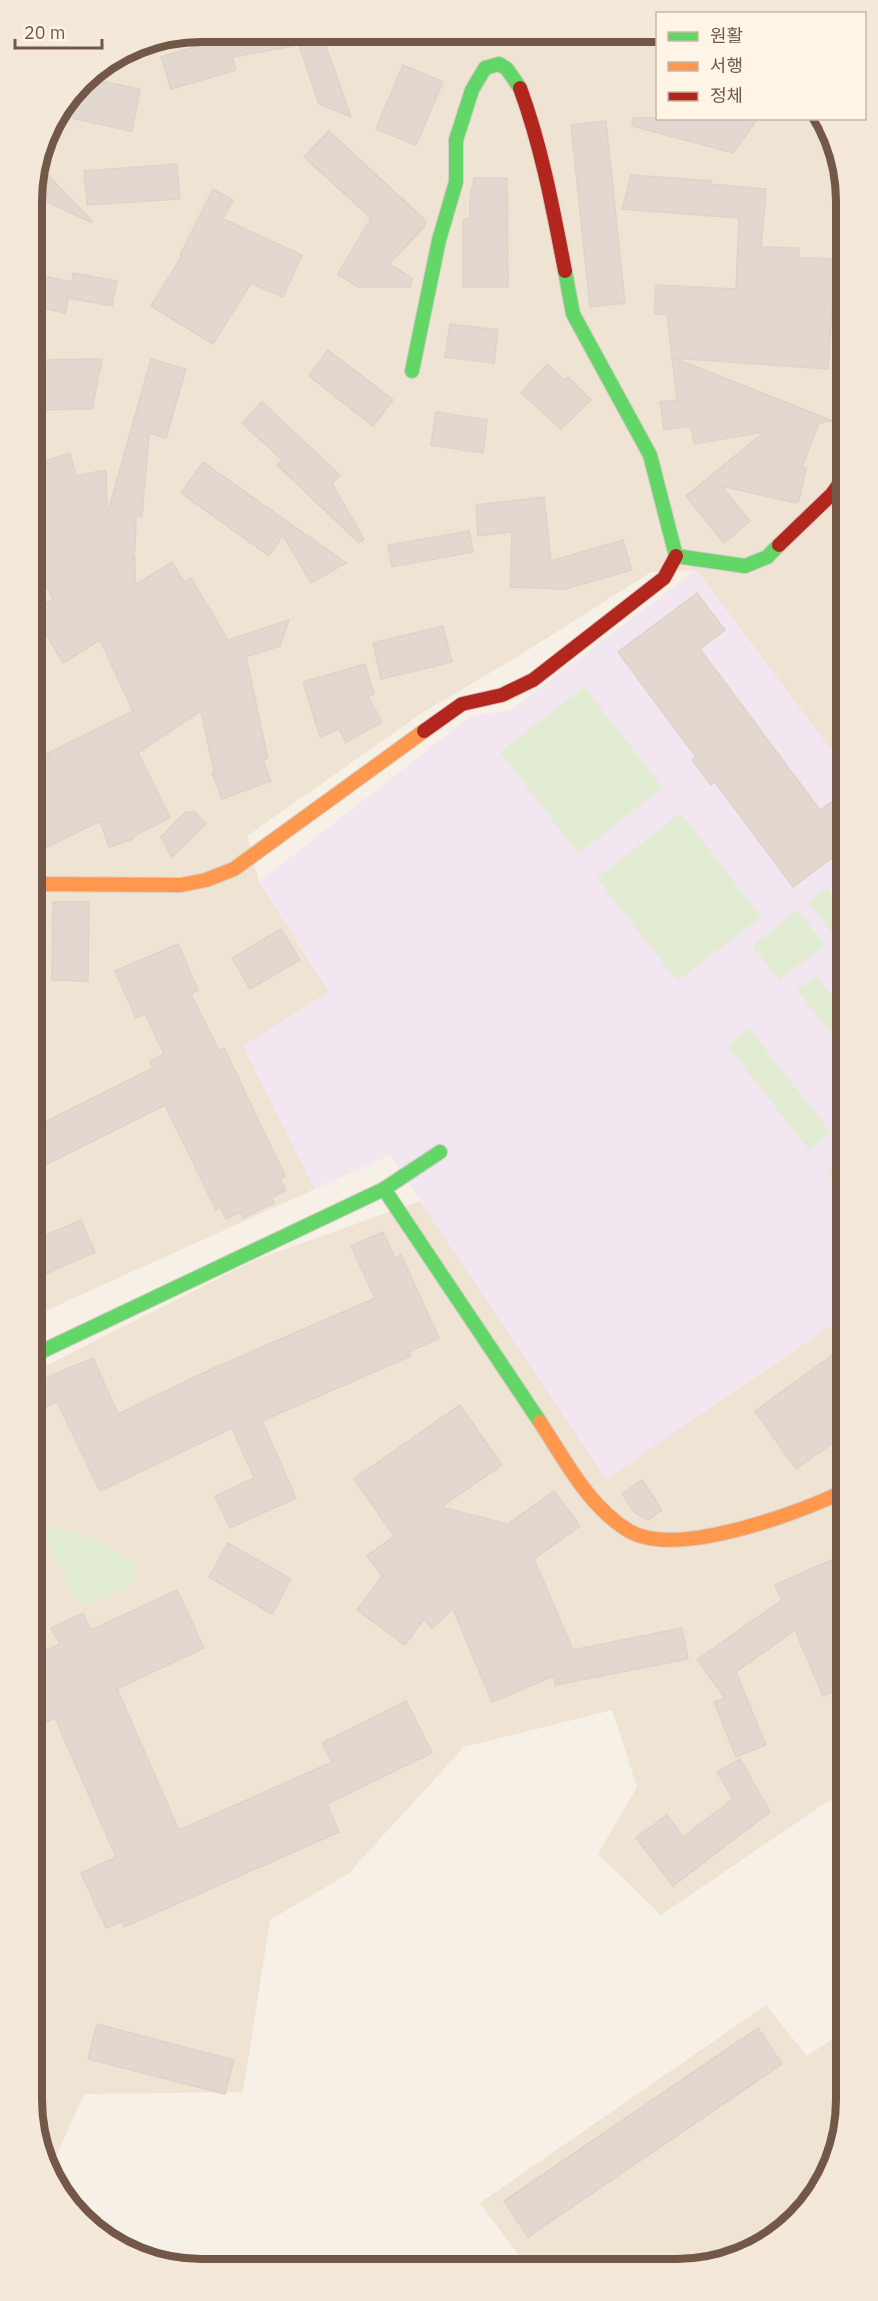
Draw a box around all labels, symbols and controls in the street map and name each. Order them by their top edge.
scale bar [15,12,102,50]
legend [656,12,866,120]
text: 20 m [24,21,66,44]
text: 원활 [710,24,743,47]
text: 서행 [710,54,743,77]
text: 정체 [710,84,743,107]

